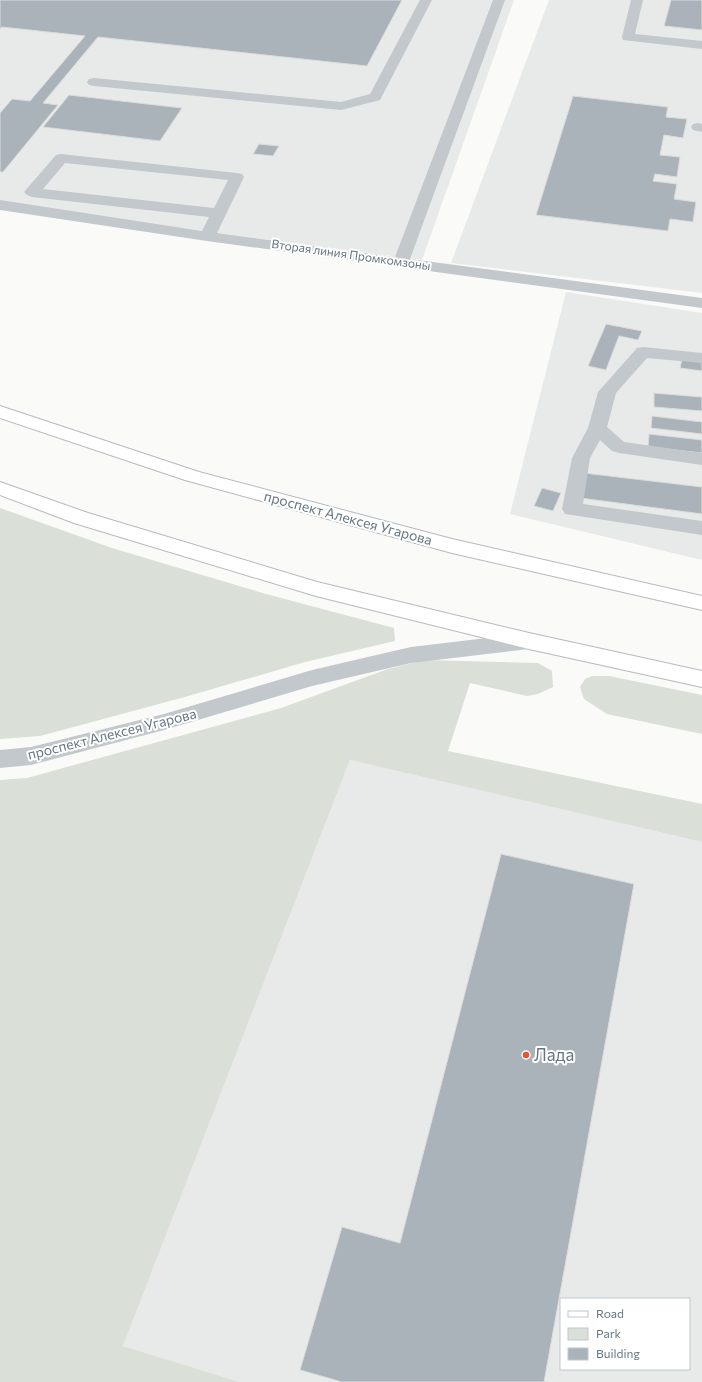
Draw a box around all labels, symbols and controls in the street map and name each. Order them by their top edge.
street label: Вторая линия Промкомзоны [271,236,432,272]
street label: проспект Алексея Угарова [262,487,434,548]
street label: проспект Алексея Угарова [26,704,198,763]
place label: Лада [534,1044,574,1065]
marker: Лада [521,1050,531,1060]
legend [560,1298,690,1370]
text: Road [596,1306,624,1320]
text: Park [596,1326,622,1340]
text: Building [596,1346,640,1360]

